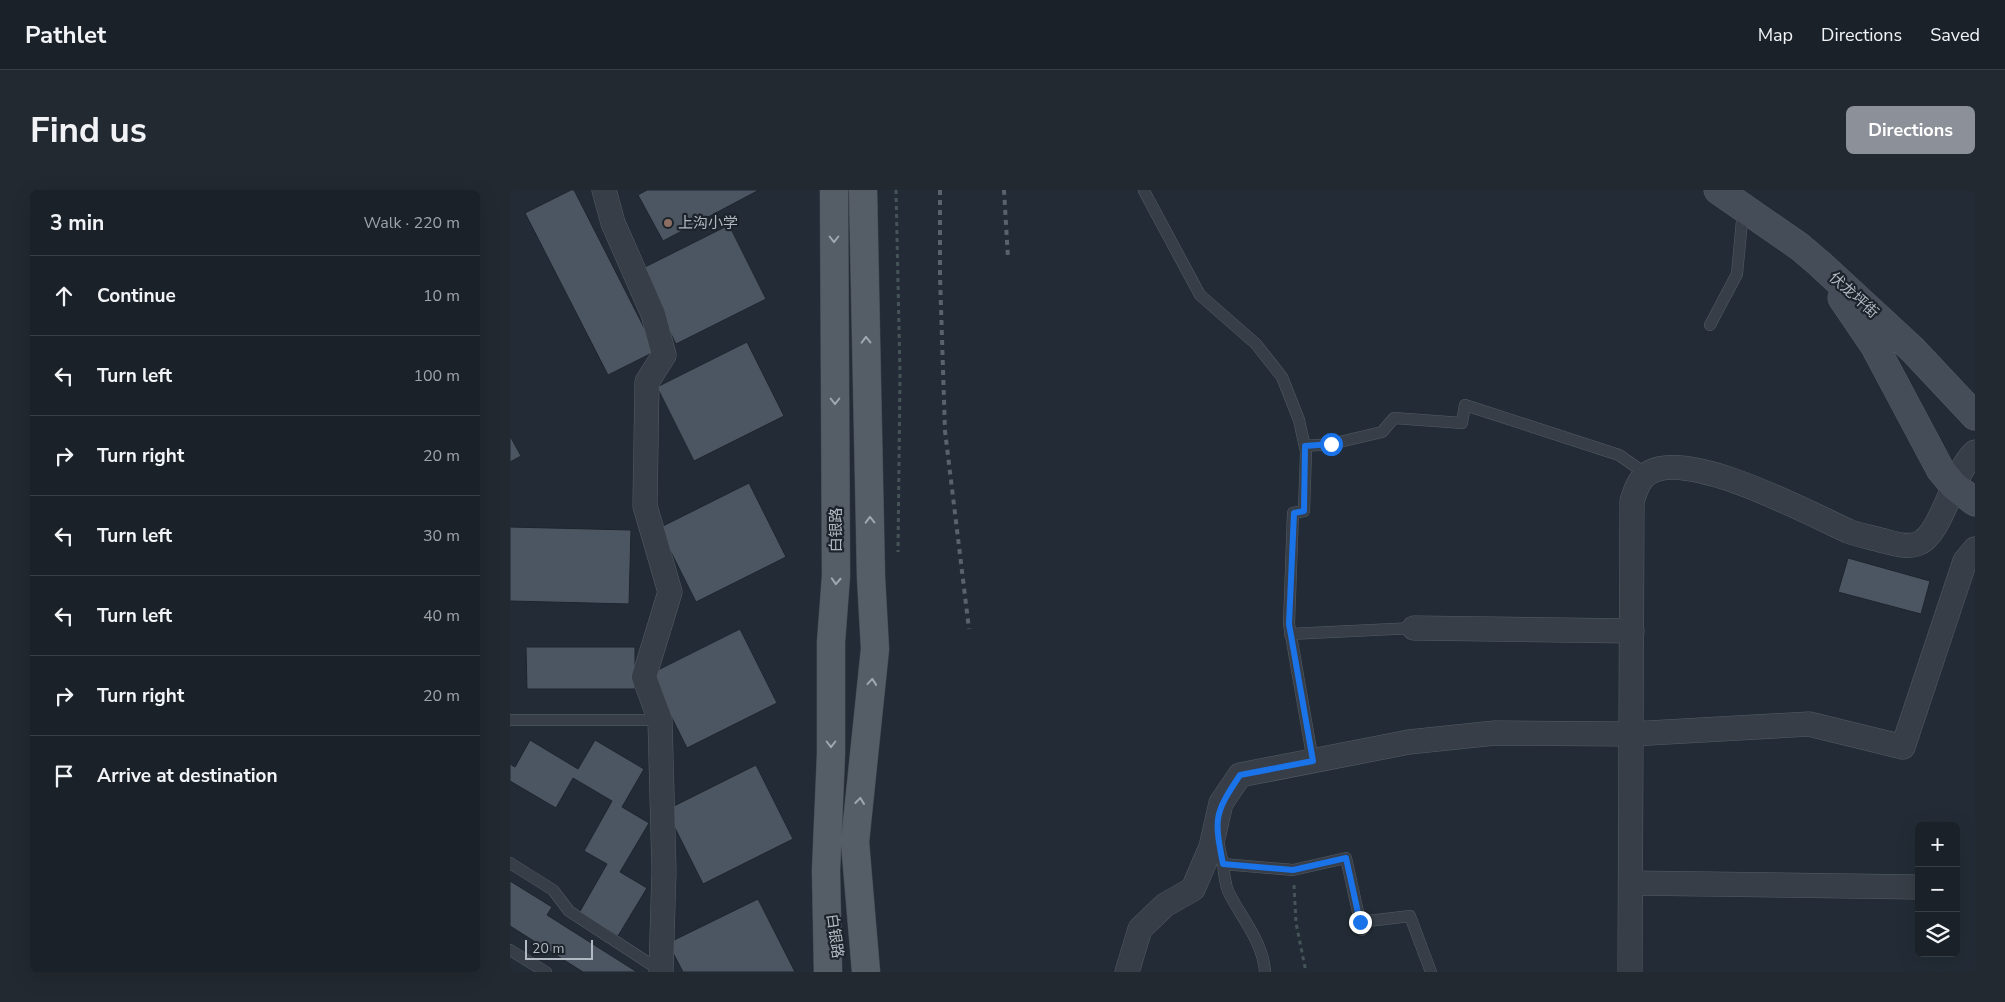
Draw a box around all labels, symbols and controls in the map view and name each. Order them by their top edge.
text: Pathlet [25,19,106,51]
text: Map [1758,23,1793,47]
text: Directions [1821,23,1902,47]
text: Saved [1930,23,1980,47]
button: Directions [1846,106,1975,154]
text: Find us [30,107,147,154]
text: 3 min [50,209,104,237]
text: Walk · 220 m [364,212,460,234]
place label: 上沟小学 [678,213,738,233]
marker: 上沟小学 [662,217,674,229]
one-way arrow [829,235,839,243]
street label: 伏龙坪街 [1825,267,1883,323]
icon: ahead [50,282,78,310]
text: Continue [97,283,176,309]
text: 10 m [423,285,460,307]
one-way arrow [861,335,871,343]
icon: left [50,362,78,390]
text: Turn left [97,363,172,389]
text: 100 m [413,365,460,387]
one-way arrow [830,398,840,405]
route start [1320,433,1343,456]
icon: right [50,442,78,470]
text: Turn right [97,443,184,469]
text: 20 m [423,445,460,467]
street label: 白银路 [826,507,846,553]
one-way arrow [865,515,875,523]
icon: left [50,522,78,550]
text: Turn left [97,523,172,549]
text: 30 m [423,525,460,547]
one-way arrow [830,577,841,585]
icon: left [50,602,78,630]
text: Turn left [97,603,172,629]
text: 40 m [423,605,460,627]
one-way arrow [867,678,878,686]
icon: right [50,682,78,710]
text: Turn right [97,683,184,709]
text: 20 m [423,685,460,707]
one-way arrow [826,740,836,748]
icon: arrive [50,762,78,790]
text: Arrive at destination [97,763,278,789]
one-way arrow [854,797,865,805]
map controls [1915,822,1960,957]
button: + [1915,822,1960,867]
button: − [1915,867,1960,912]
route end [1349,911,1372,934]
street label: 白银路 [822,912,848,960]
button: layers [1915,912,1960,957]
scale bar [525,937,592,960]
text: 20 m [532,939,564,958]

